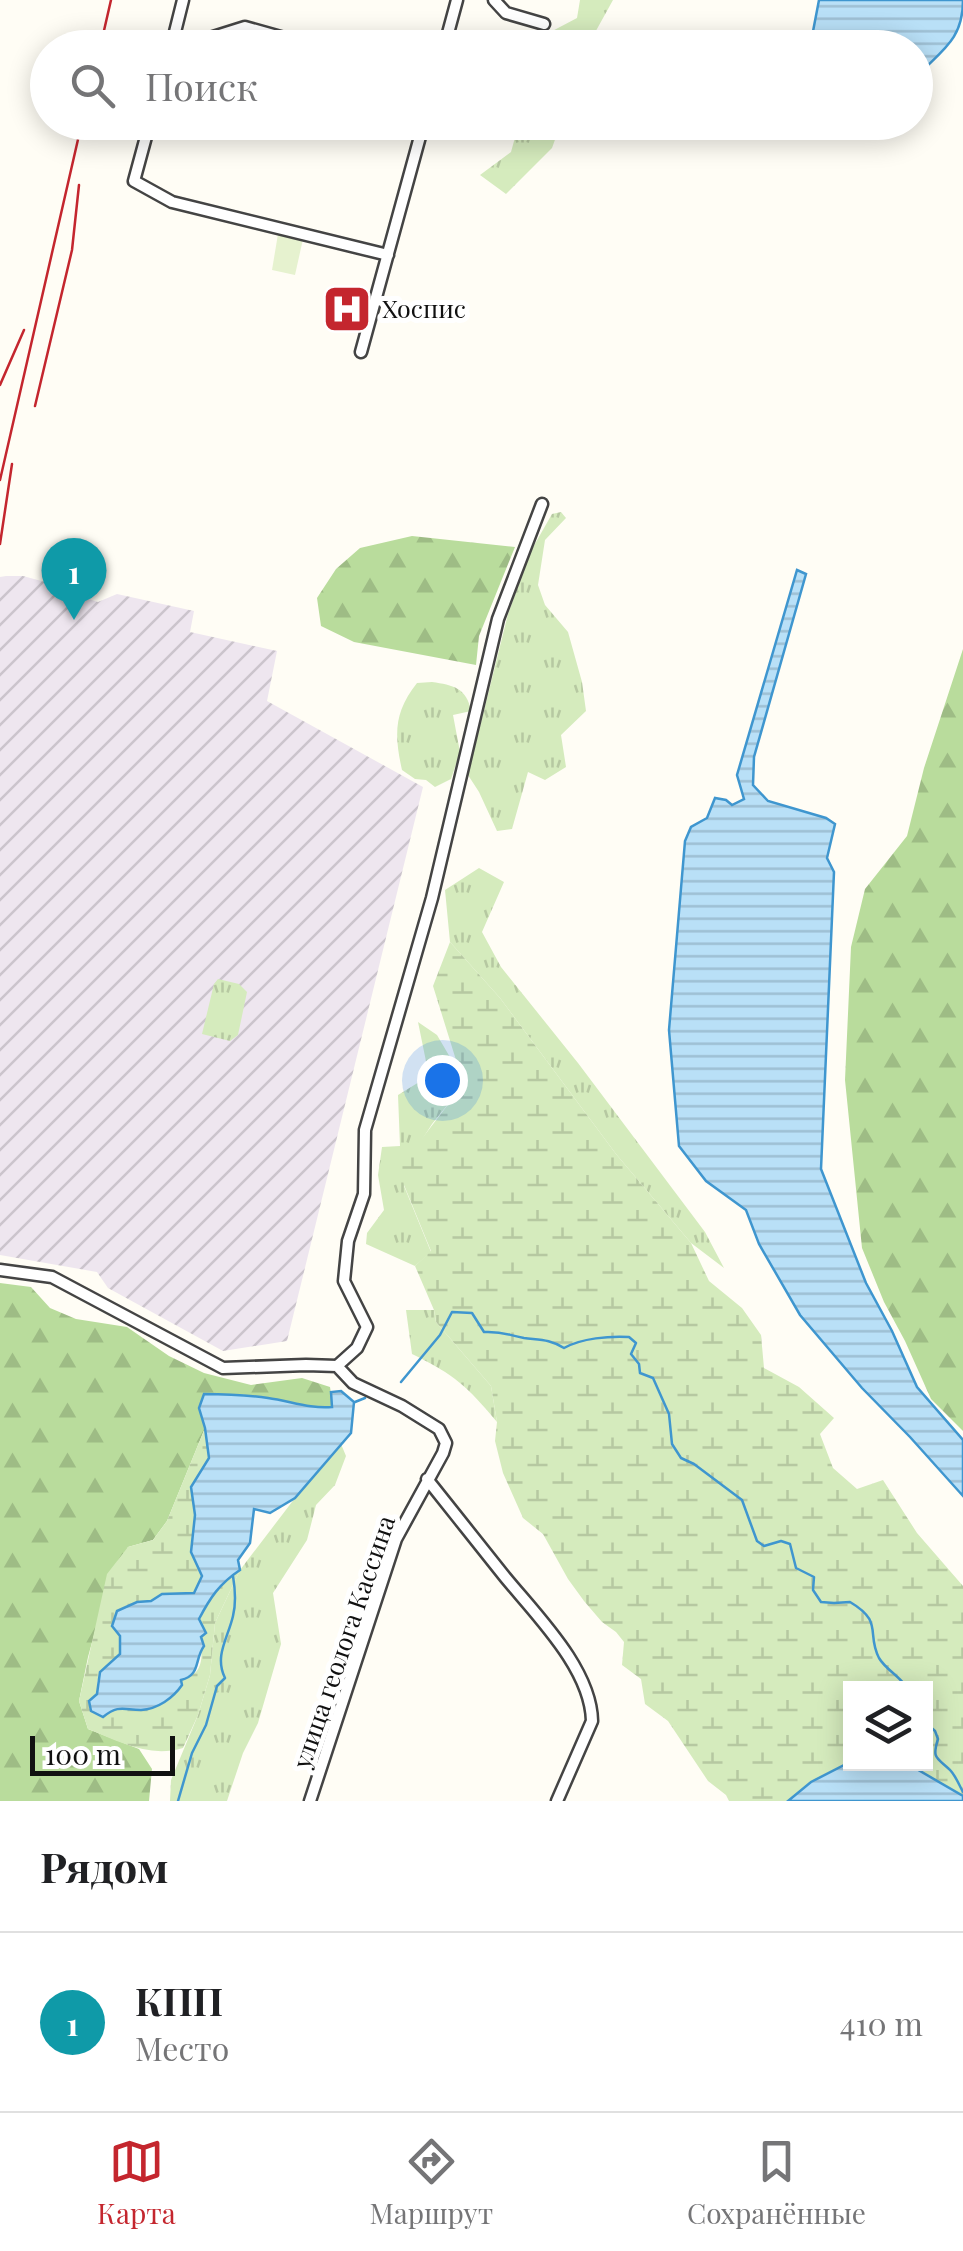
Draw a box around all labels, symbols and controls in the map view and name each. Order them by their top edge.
search box [30,30,933,140]
icon: search [65,58,120,113]
text: Поиск [145,60,258,111]
hospital icon: Хоспис [321,283,373,335]
place label: Хоспис [382,291,466,324]
pin: 1 [42,538,106,620]
your location [417,1055,468,1106]
street label: улица геолога Кассина [283,1510,402,1773]
map controls [843,1681,933,1771]
button: layers [843,1681,933,1771]
scale bar [30,1731,175,1776]
text: 100 m [45,1735,121,1772]
text: Рядом [40,1838,168,1894]
text: КПП [135,1975,223,2026]
text: 1 [66,2001,79,2044]
text: 410 m [840,2001,923,2044]
text: Место [135,2026,229,2069]
tab: Карта [97,2134,176,2231]
tab: Маршрут [370,2134,493,2231]
tab: Сохранённые [687,2134,866,2231]

